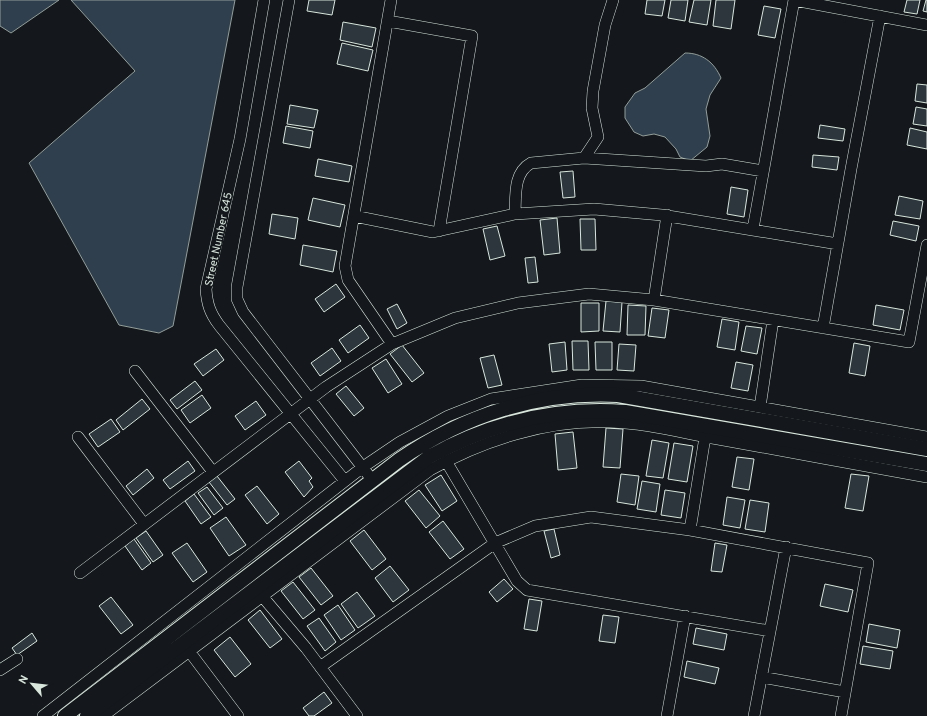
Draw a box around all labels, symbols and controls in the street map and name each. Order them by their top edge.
street label: Street Number 645 [202,191,236,287]
north arrow [12,664,52,704]
text: N [16,673,32,687]

